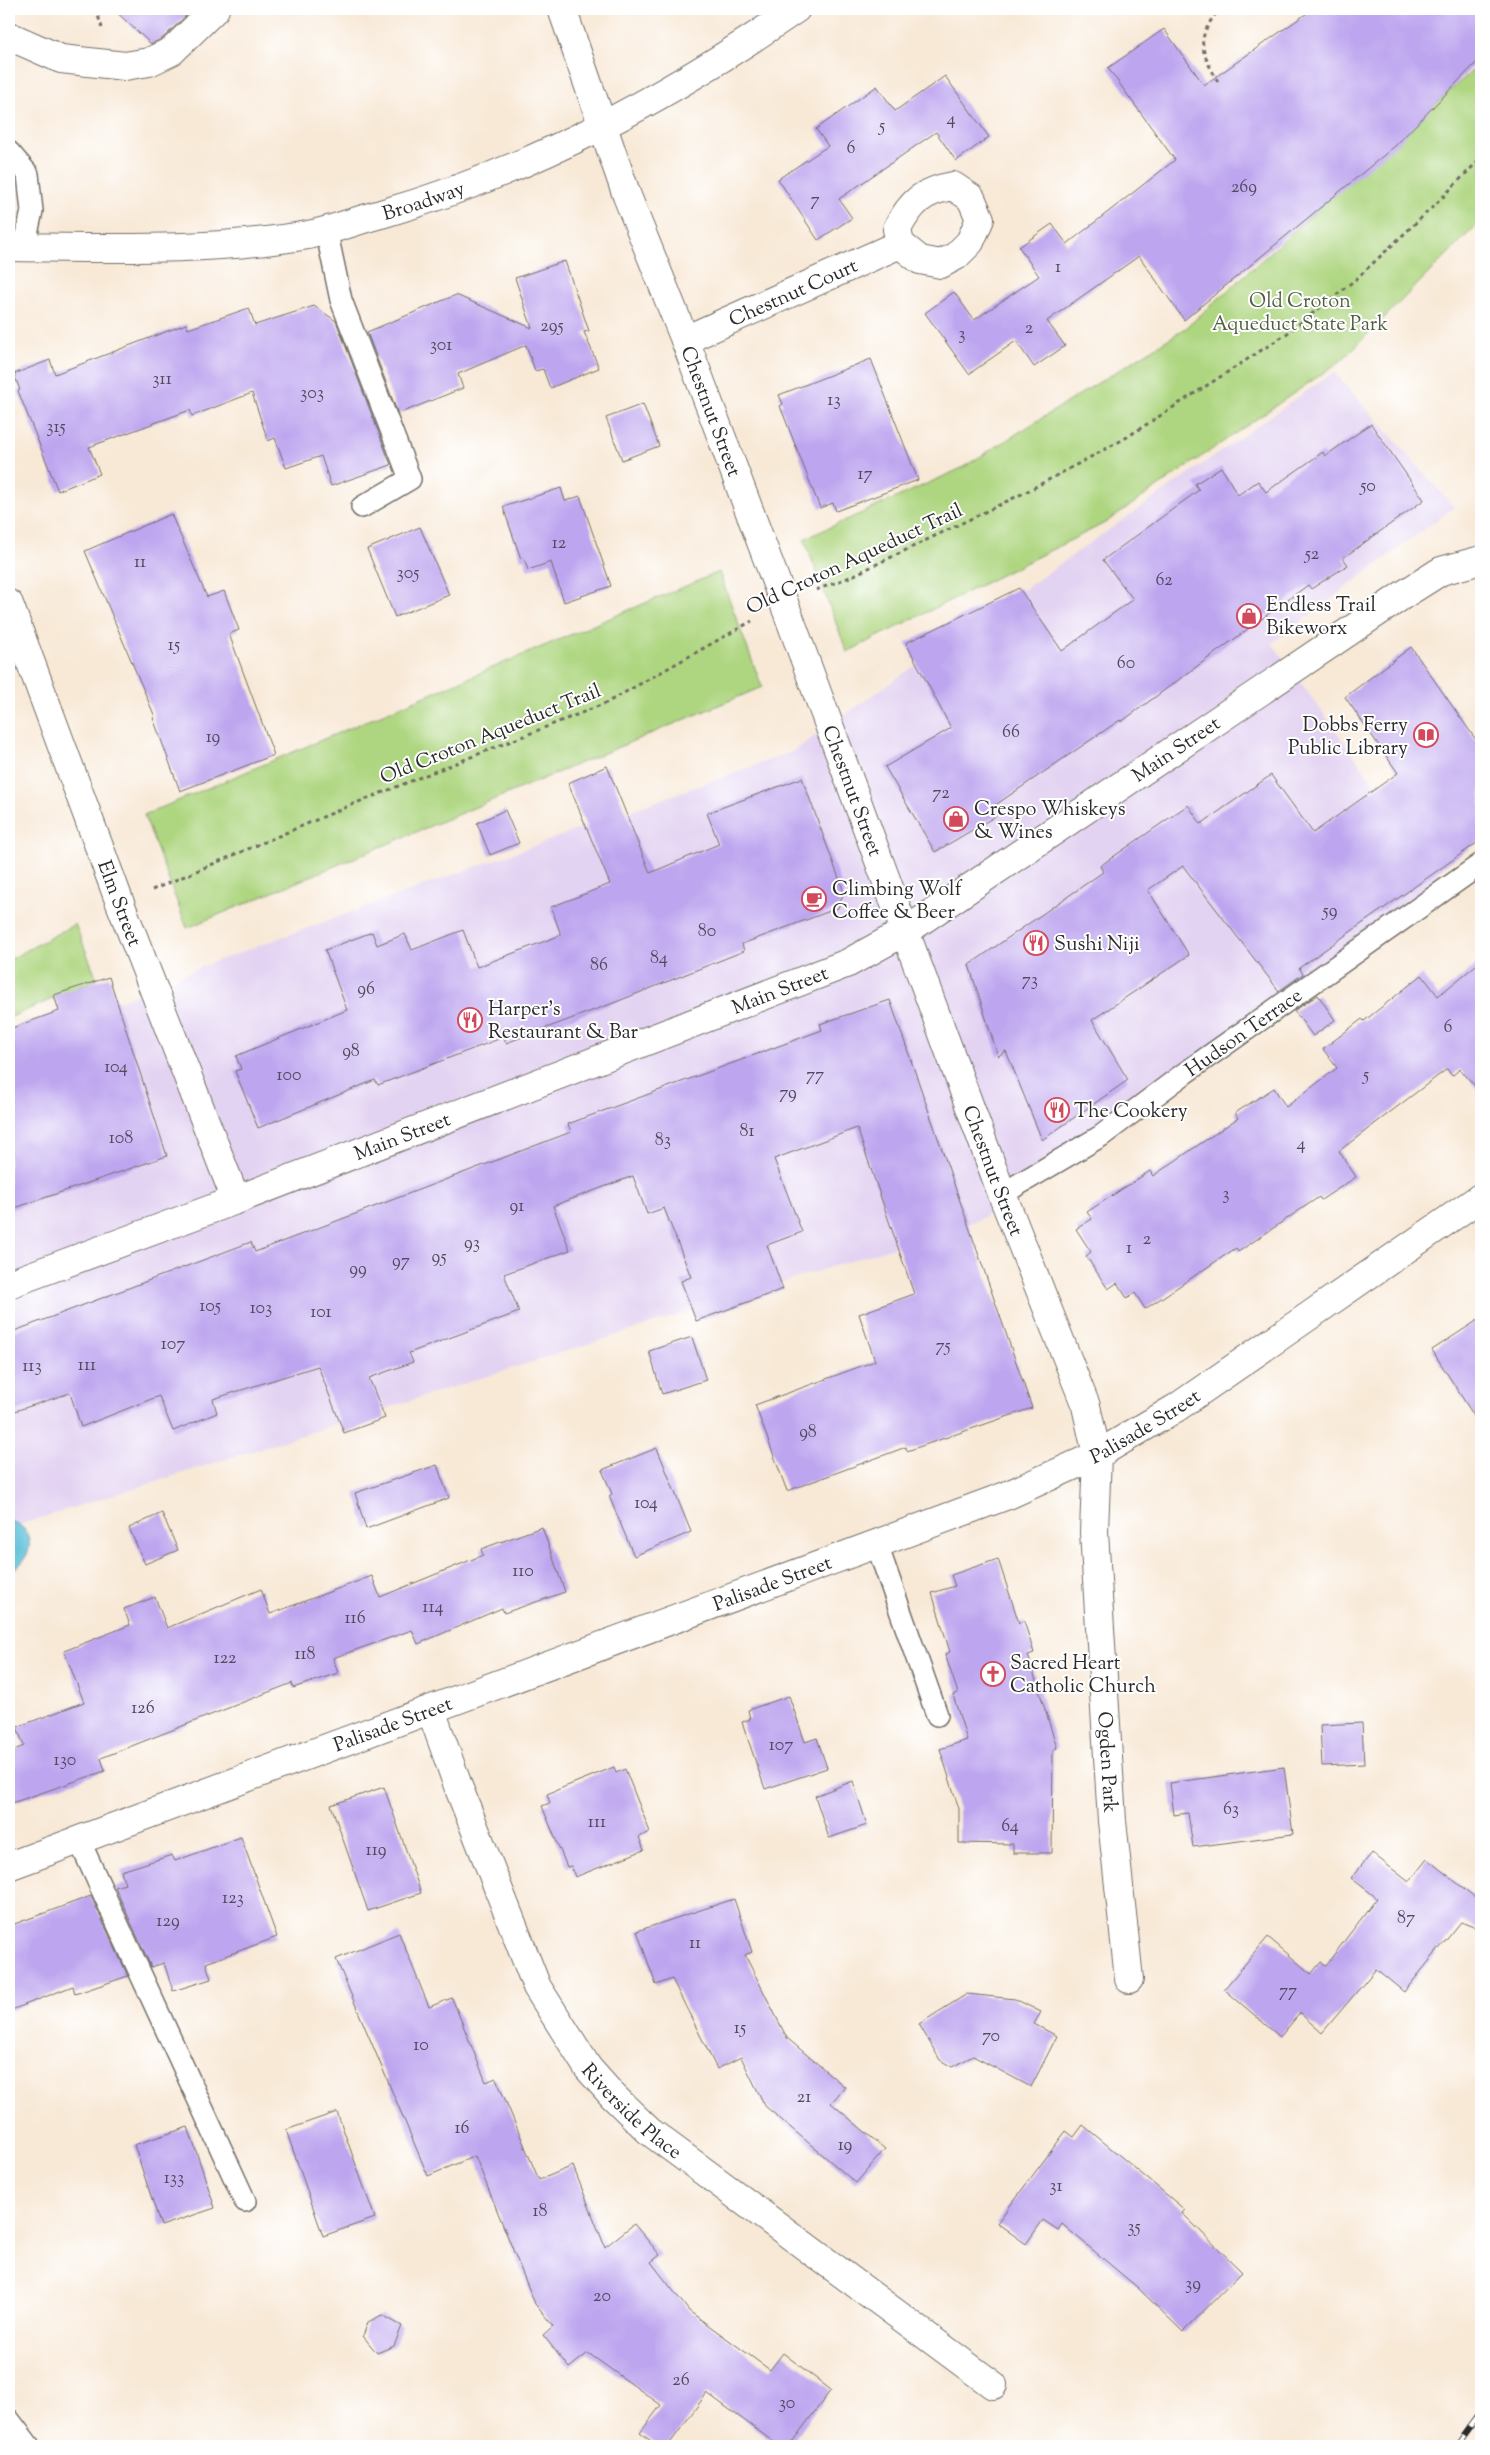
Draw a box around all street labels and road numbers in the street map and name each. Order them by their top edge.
street label: Broadway [379,176,469,230]
street label: Chestnut Court [725,253,863,336]
street label: Chestnut Street [672,342,747,481]
street label: Old Croton Aqueduct Trail [742,497,969,623]
street label: Old Croton Aqueduct Trail [376,678,606,793]
street label: Main Street [1127,710,1227,791]
street label: Chestnut Street [813,722,888,861]
street label: Elm Street [88,857,148,951]
street label: Main Street [728,960,833,1024]
street label: Hudson Terrace [1180,982,1309,1085]
street label: Chestnut Street [954,1102,1029,1241]
street label: Main Street [350,1106,455,1170]
street label: Palisade Street [1086,1383,1207,1473]
street label: Palisade Street [709,1550,837,1620]
street label: Palisade Street [330,1691,457,1761]
street label: Ogden Park [1088,1711,1123,1814]
street label: Riverside Place [573,2058,687,2168]

